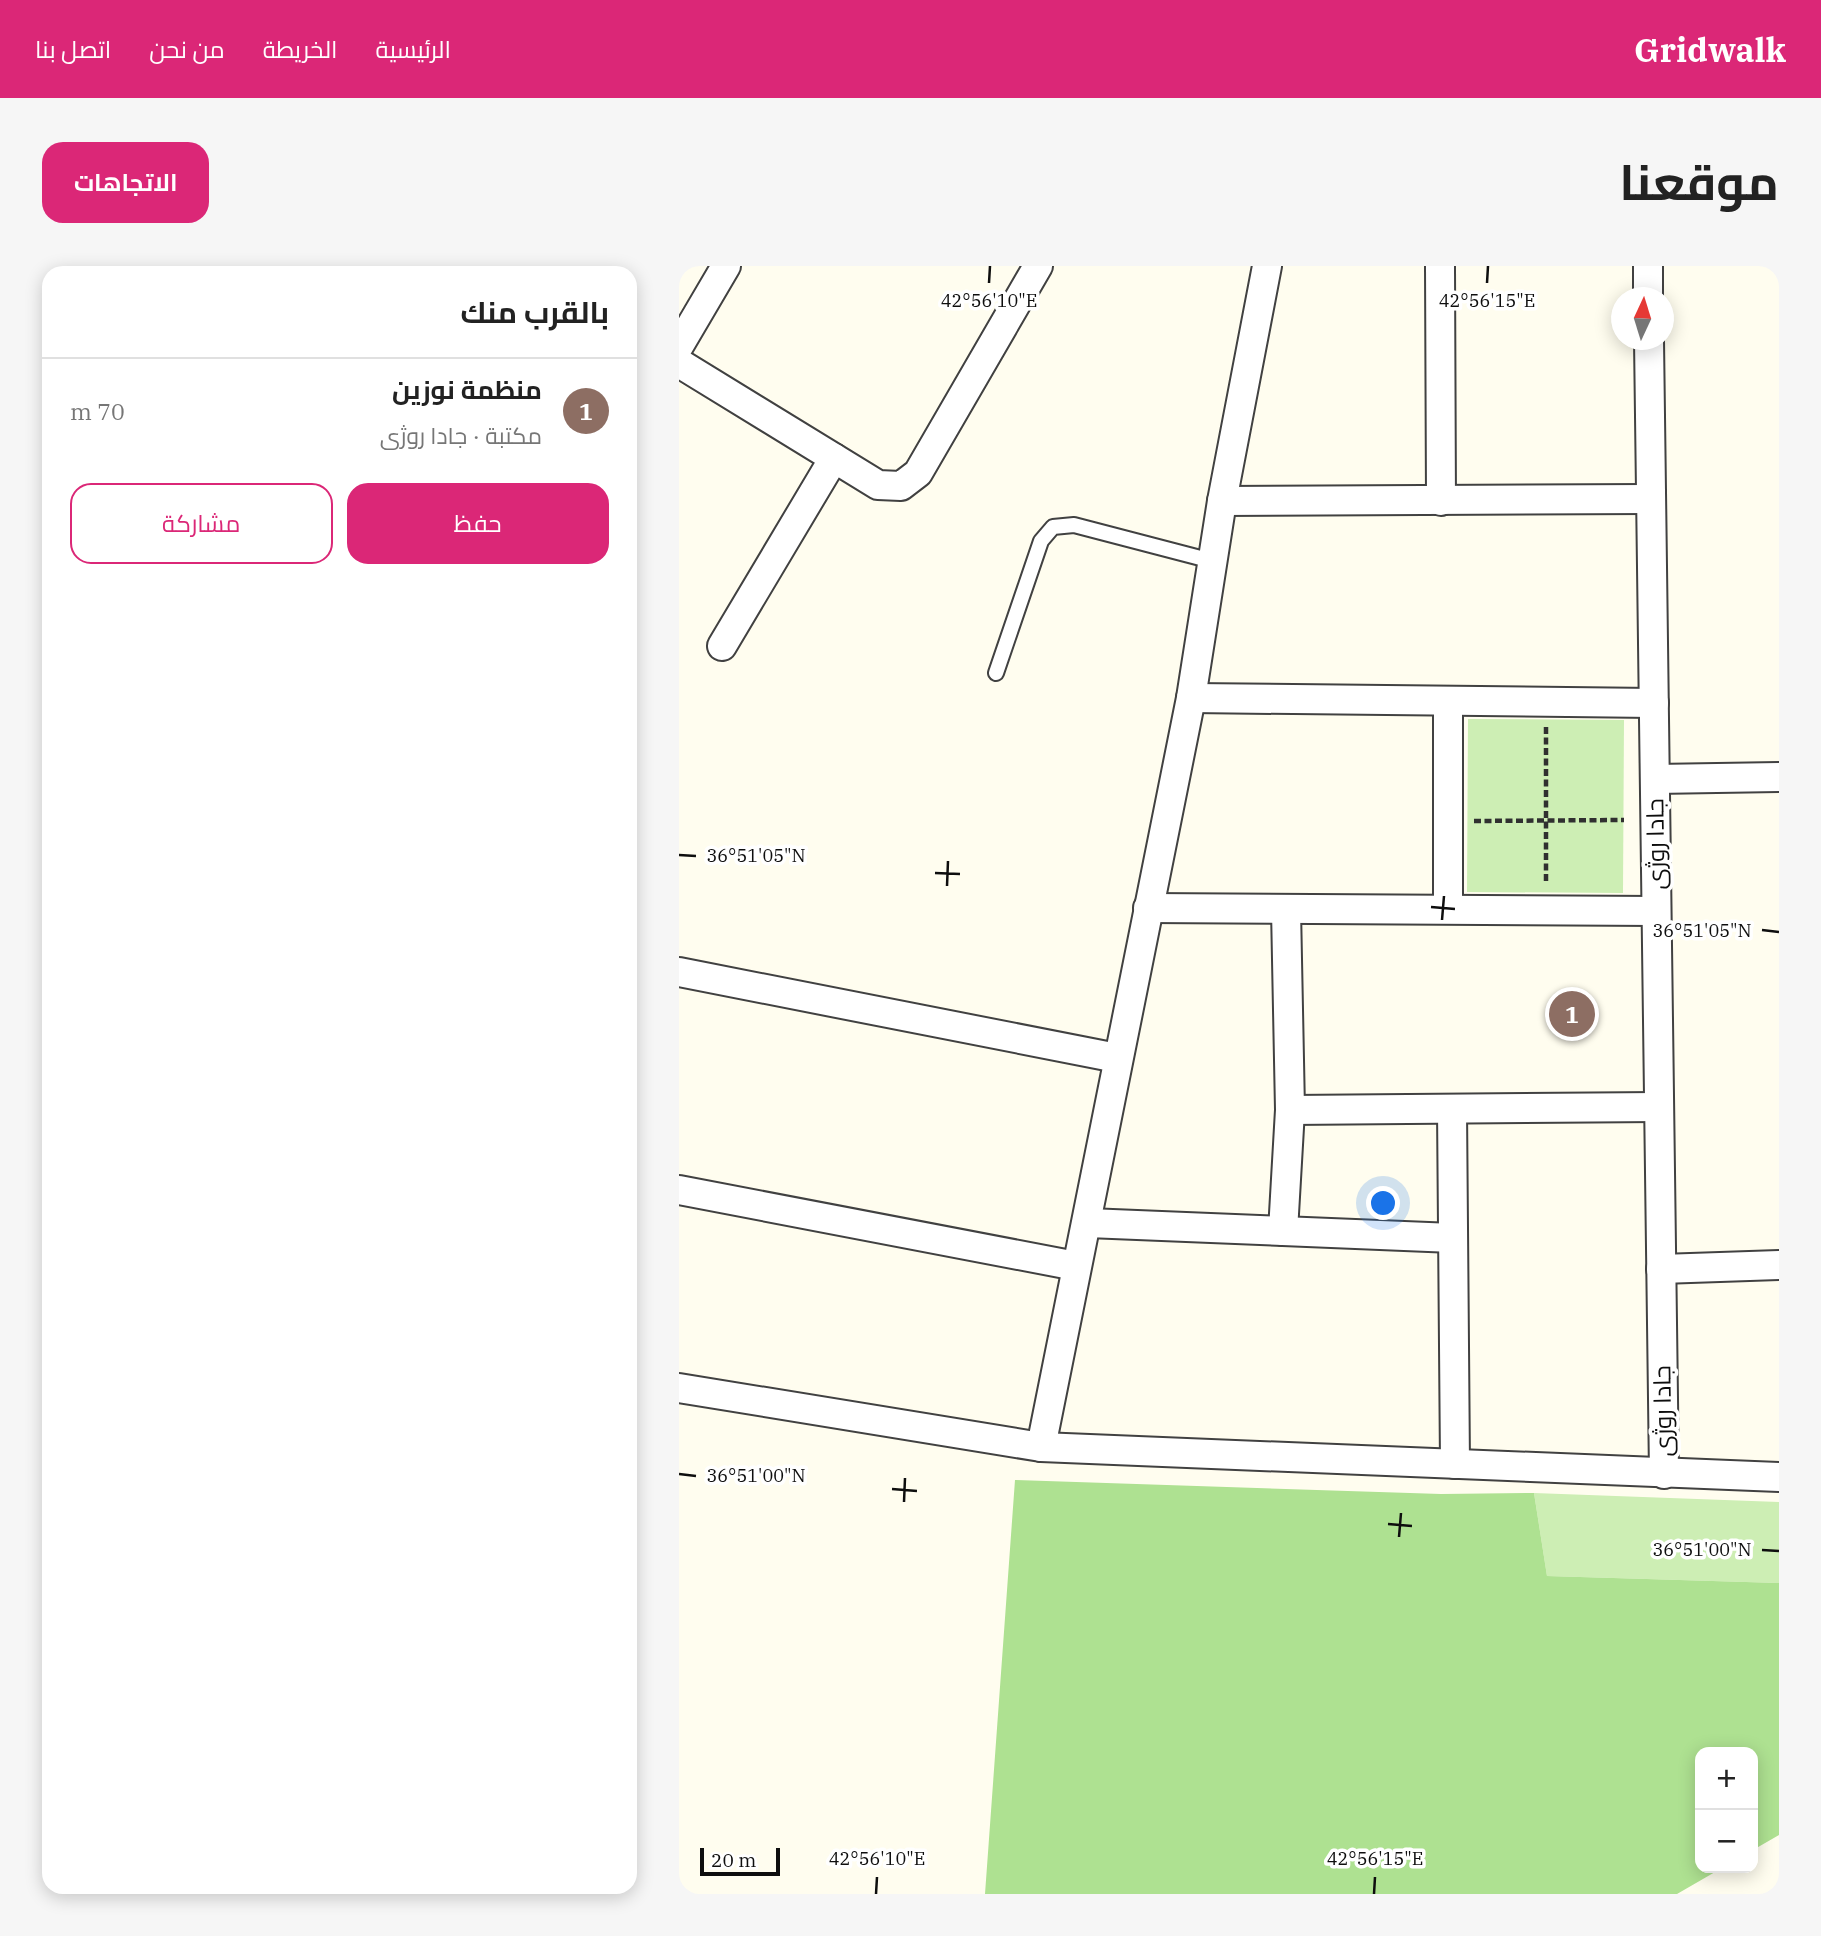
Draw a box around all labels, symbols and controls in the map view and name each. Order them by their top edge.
text: Gridwalk [1634,28,1786,71]
text: اتصل بنا [35,33,111,65]
text: من نحن [149,33,225,65]
text: الخريطة [263,33,338,65]
text: الرئيسية [376,33,451,65]
button: الاتجاهات [42,142,209,223]
text: موقعنا [1619,150,1779,213]
north arrow [1611,287,1674,350]
text: 42°56'10"E [941,289,1037,312]
text: 42°56'15"E [1439,289,1535,312]
text: بالقرب منك [461,292,609,331]
text: منظمة نوزين [392,372,542,406]
text: 70 m [70,396,125,426]
text: 1 [579,396,593,426]
text: مكتبة · جادا روژی [380,420,542,450]
button: مشاركة [70,483,333,564]
button: حفظ [347,483,609,564]
street label: جادا روژی [1638,798,1672,890]
text: 36°51'05"N [707,844,806,867]
text: 36°51'05"N [1653,919,1752,942]
pin: 1 [1549,988,1595,1040]
your location [1366,1186,1400,1220]
street label: جادا روژی [1645,1365,1679,1457]
text: 36°51'00"N [707,1464,806,1487]
text: 36°51'00"N [1653,1538,1752,1561]
map controls [1695,1747,1758,1873]
button: + [1695,1747,1758,1810]
button: − [1695,1810,1758,1873]
scale bar [700,1845,781,1877]
text: 42°56'10"E [829,1847,925,1870]
text: 42°56'15"E [1327,1847,1423,1870]
text: 20 m [711,1848,756,1872]

